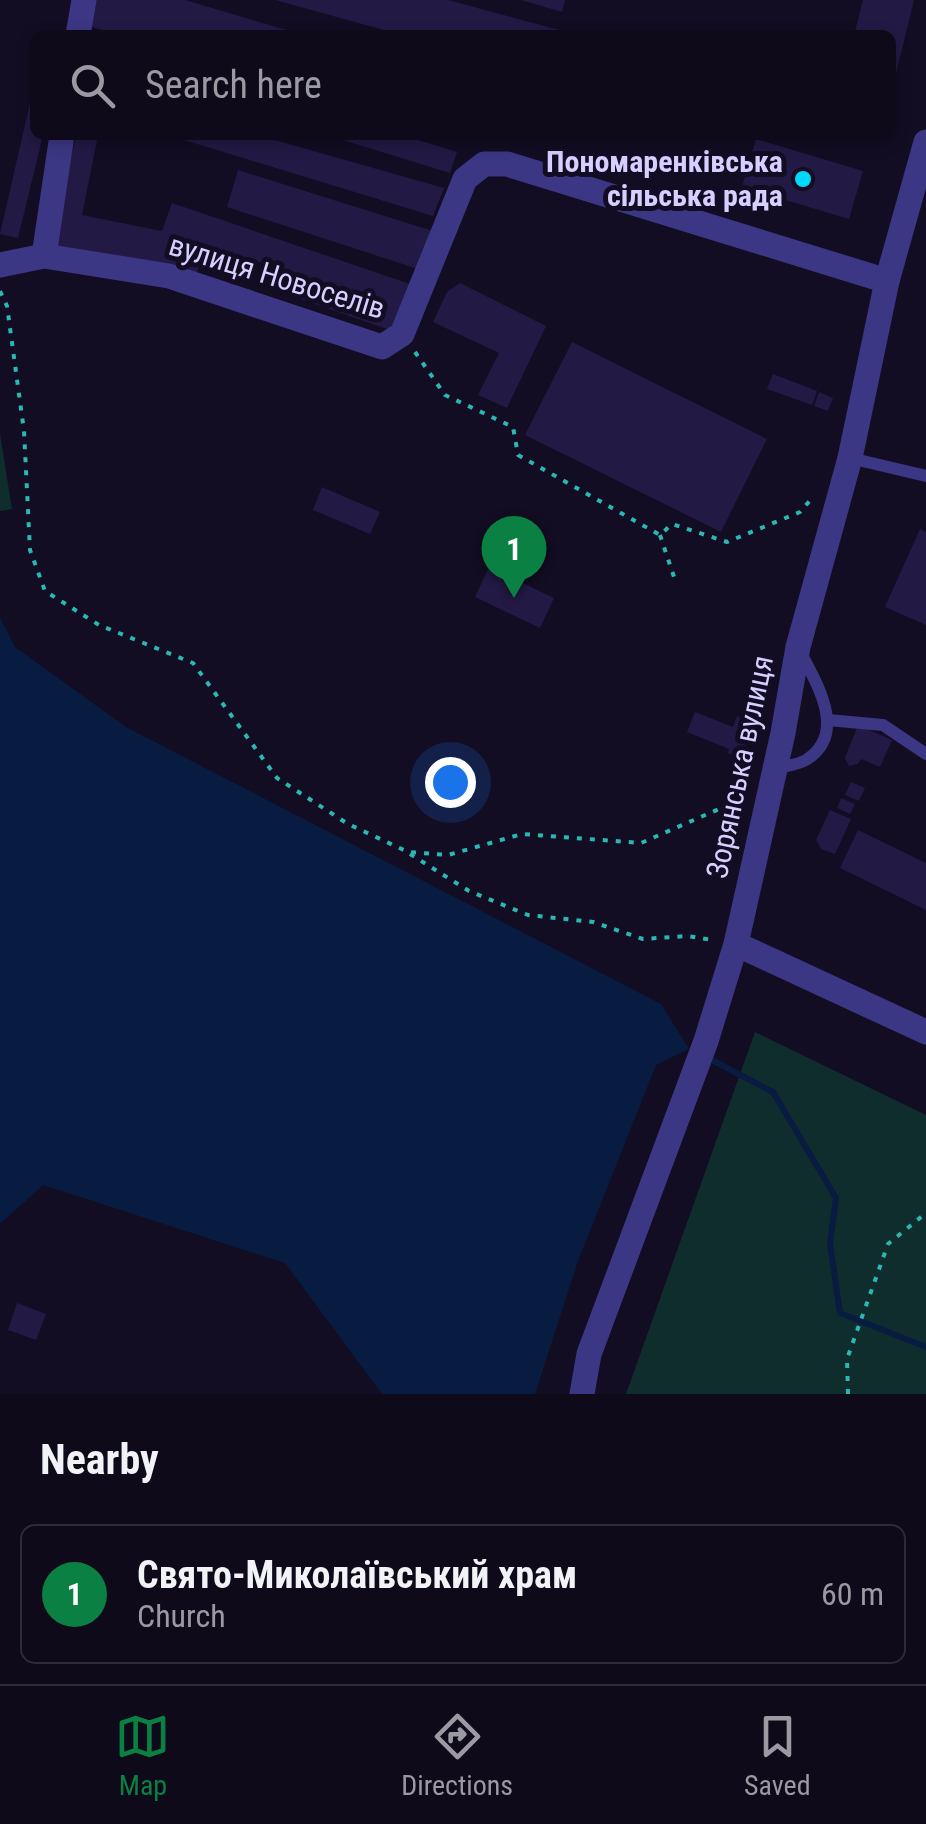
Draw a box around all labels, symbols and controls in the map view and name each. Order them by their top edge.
search box [30,30,896,140]
icon: search [65,58,120,113]
text: Search here [145,63,322,107]
place label: Пономаренківська сільська рада [546,144,783,213]
marker: Пономаренківська сільська рада [792,168,814,190]
street label: вулиця Новоселів [165,227,389,326]
pin: 1 [482,516,546,598]
street label: Зорянська вулиця [699,652,780,881]
your location [425,757,476,808]
text: Nearby [40,1435,159,1484]
text: Свято-Миколаївський храм [137,1553,577,1597]
text: 1 [66,1575,83,1613]
text: 60 m [821,1575,884,1613]
text: Church [137,1597,226,1635]
tab: Map [115,1709,170,1802]
tab: Directions [401,1709,513,1802]
tab: Saved [744,1709,811,1802]

